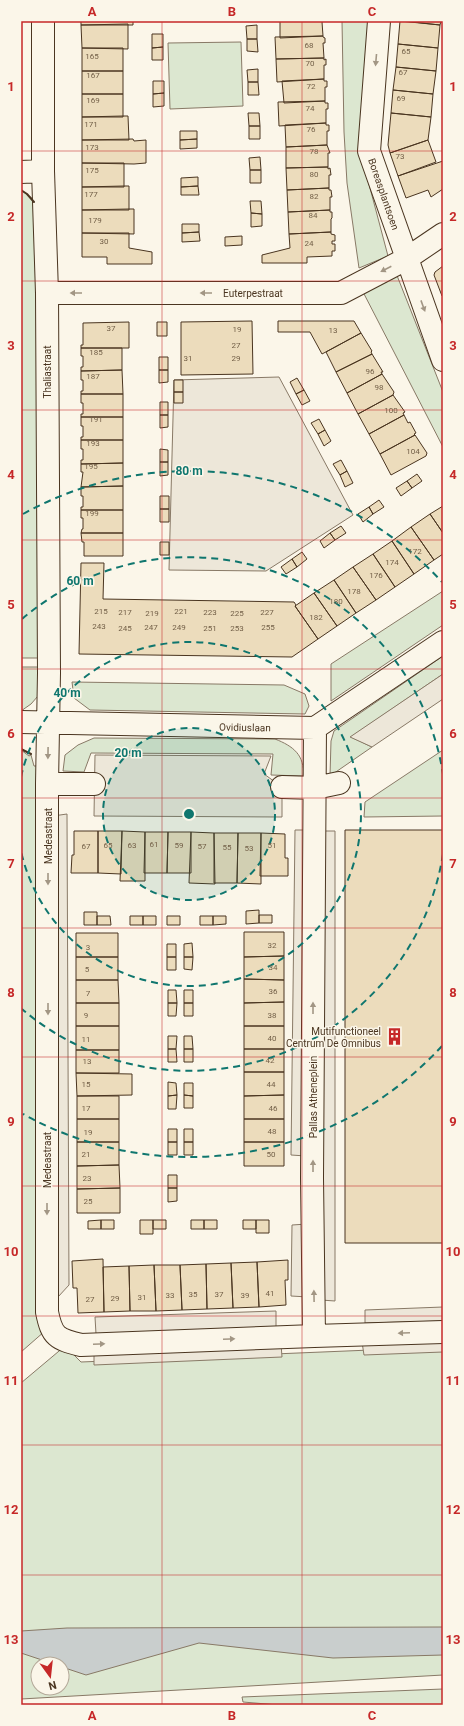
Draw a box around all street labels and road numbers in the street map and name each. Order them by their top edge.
street label: Boreasplantsoen [366,157,401,231]
street label: Euterpestraat [223,288,283,299]
street label: Thaliastraat [42,346,53,399]
street label: Ovidiuslaan [219,722,271,733]
street label: Medeastraat [43,808,54,864]
street label: Pallas Atheneplein [308,1056,319,1138]
street label: Medeastraat [42,1132,53,1188]

